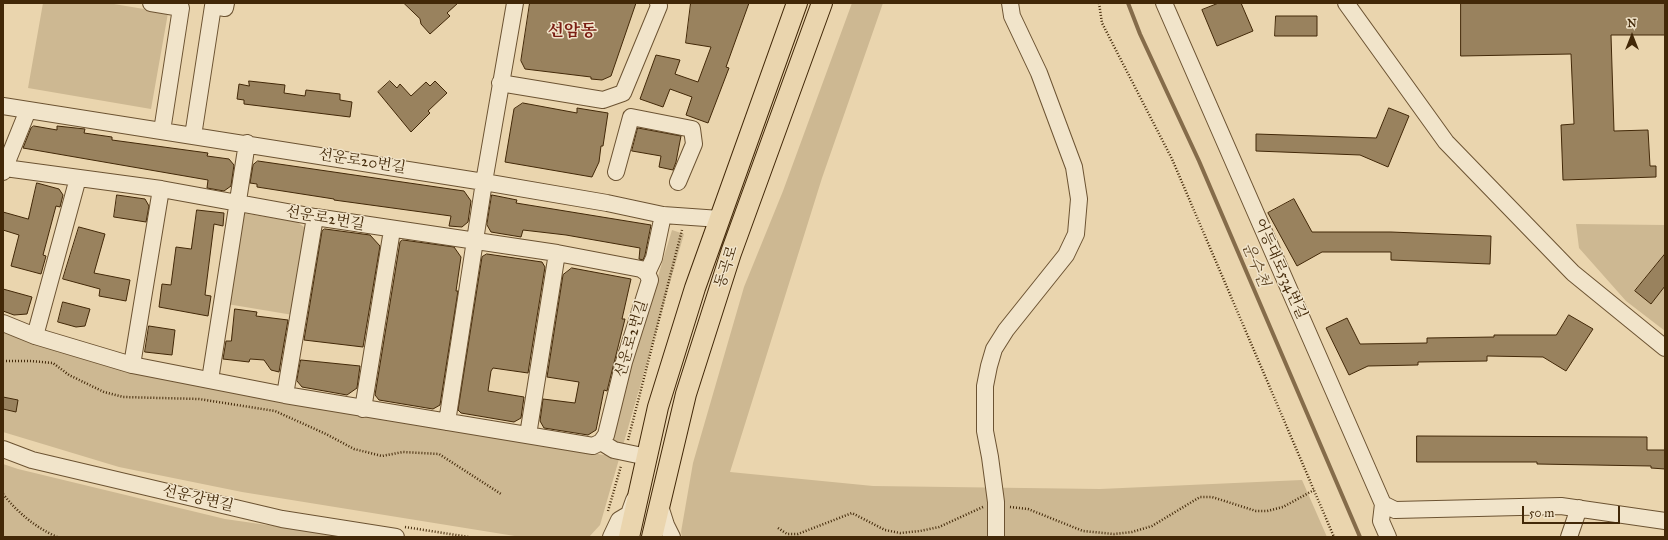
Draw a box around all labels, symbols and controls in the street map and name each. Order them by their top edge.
north arrow [1612,16,1652,56]
text: N [1627,17,1637,30]
district label: 선암동 [547,22,597,42]
street label: 선운로20번길 [317,146,407,178]
street label: 선운로2번길 [284,203,366,235]
street label: 어등대로534번길 [1250,216,1310,322]
water label: 운수천 [1237,240,1273,290]
street label: 동곡로 [712,244,742,290]
street label: 선운로2번길 [612,298,652,380]
street label: 선운강변길 [161,482,235,516]
scale bar [1524,498,1622,524]
text: 50 m [1529,506,1554,520]

